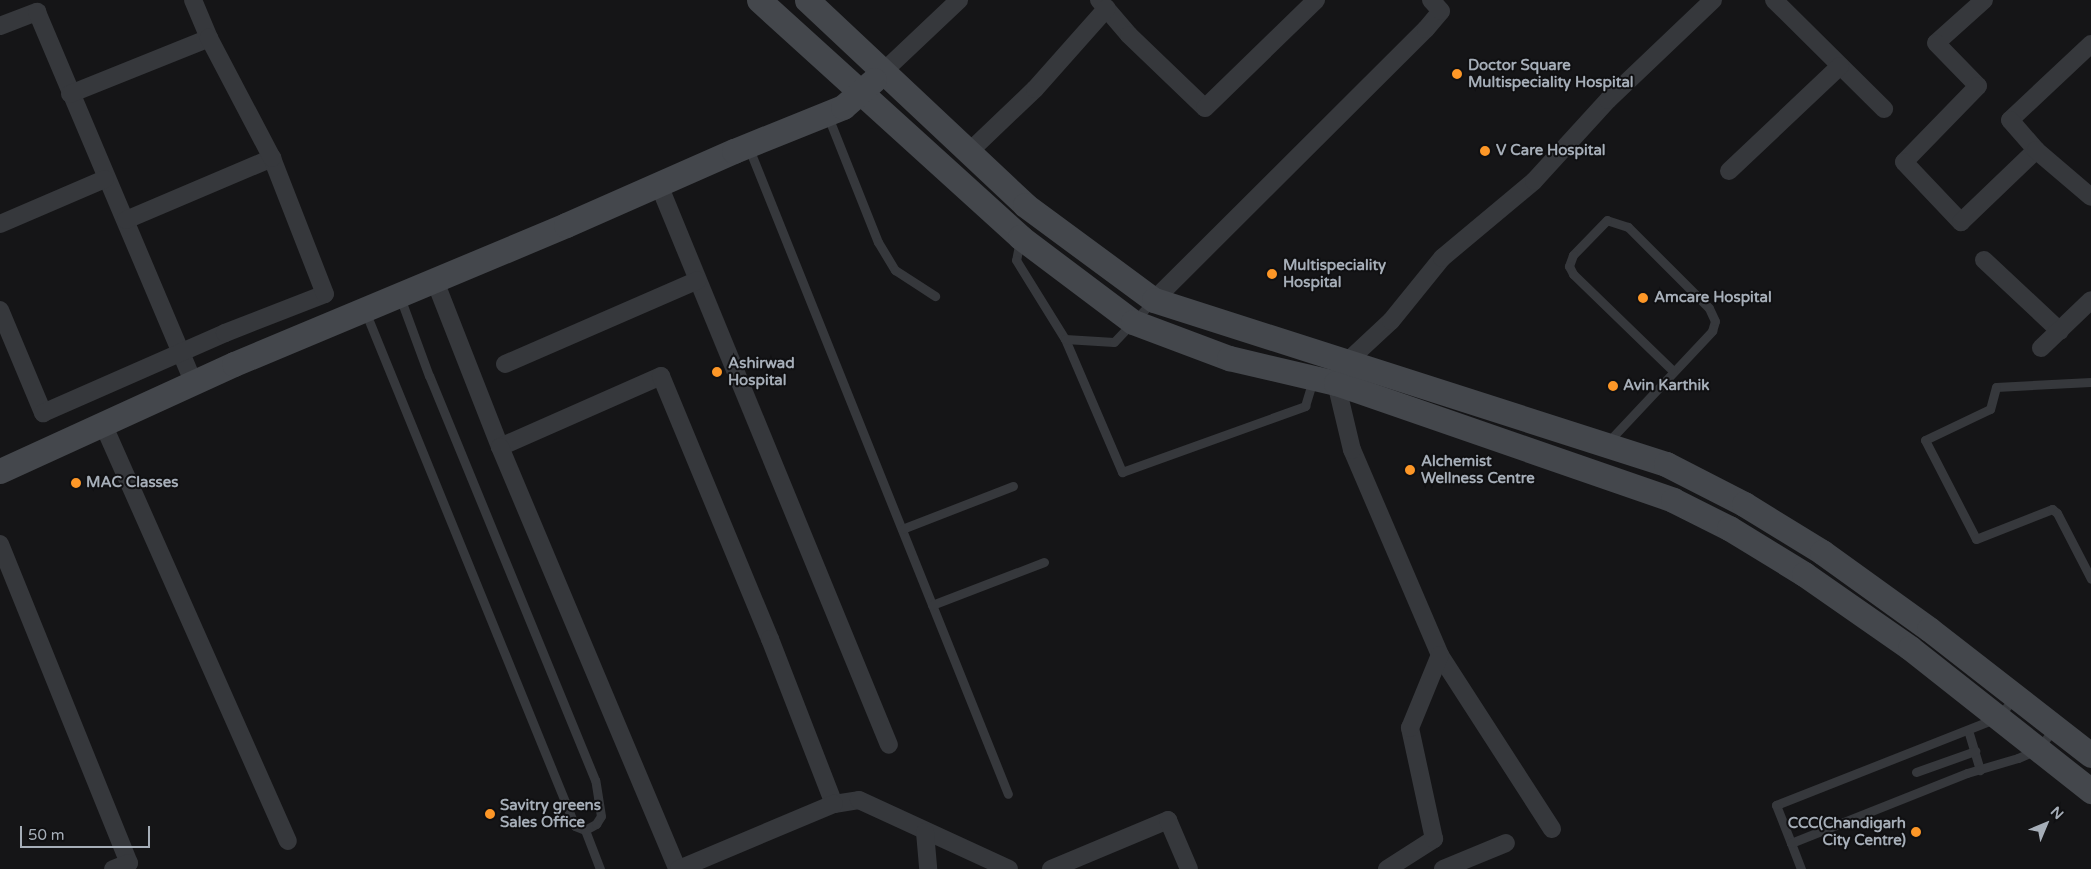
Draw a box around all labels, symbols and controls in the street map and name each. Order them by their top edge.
place label: Doctor Square Multispeciality Hospital [1468,56,1634,91]
marker: Doctor Square Multispeciality Hospital [1450,67,1464,81]
place label: V Care Hospital [1496,142,1606,160]
marker: V Care Hospital [1478,144,1492,158]
place label: Multispeciality Hospital [1283,256,1386,291]
marker: Multispeciality Hospital [1265,267,1279,281]
place label: Amcare Hospital [1654,289,1772,307]
marker: Amcare Hospital [1636,291,1650,305]
place label: Ashirwad Hospital [728,354,795,389]
marker: Ashirwad Hospital [710,365,724,379]
place label: Avin Karthik [1623,377,1709,395]
marker: Avin Karthik [1607,380,1619,392]
place label: Alchemist Wellness Centre [1421,452,1535,487]
marker: Alchemist Wellness Centre [1403,463,1417,477]
place label: MAC Classes [86,474,178,492]
marker: MAC Classes [70,477,82,489]
place label: Savitry greens Sales Office [500,796,601,831]
north arrow [2021,799,2071,849]
text: N [2047,803,2067,823]
marker: Savitry greens Sales Office [484,808,496,820]
place label: CCC(Chandigarh City Centre) [1788,814,1906,849]
scale bar [22,816,152,848]
text: 50 m [28,826,65,844]
marker: CCC(Chandigarh City Centre) [1910,826,1922,838]

